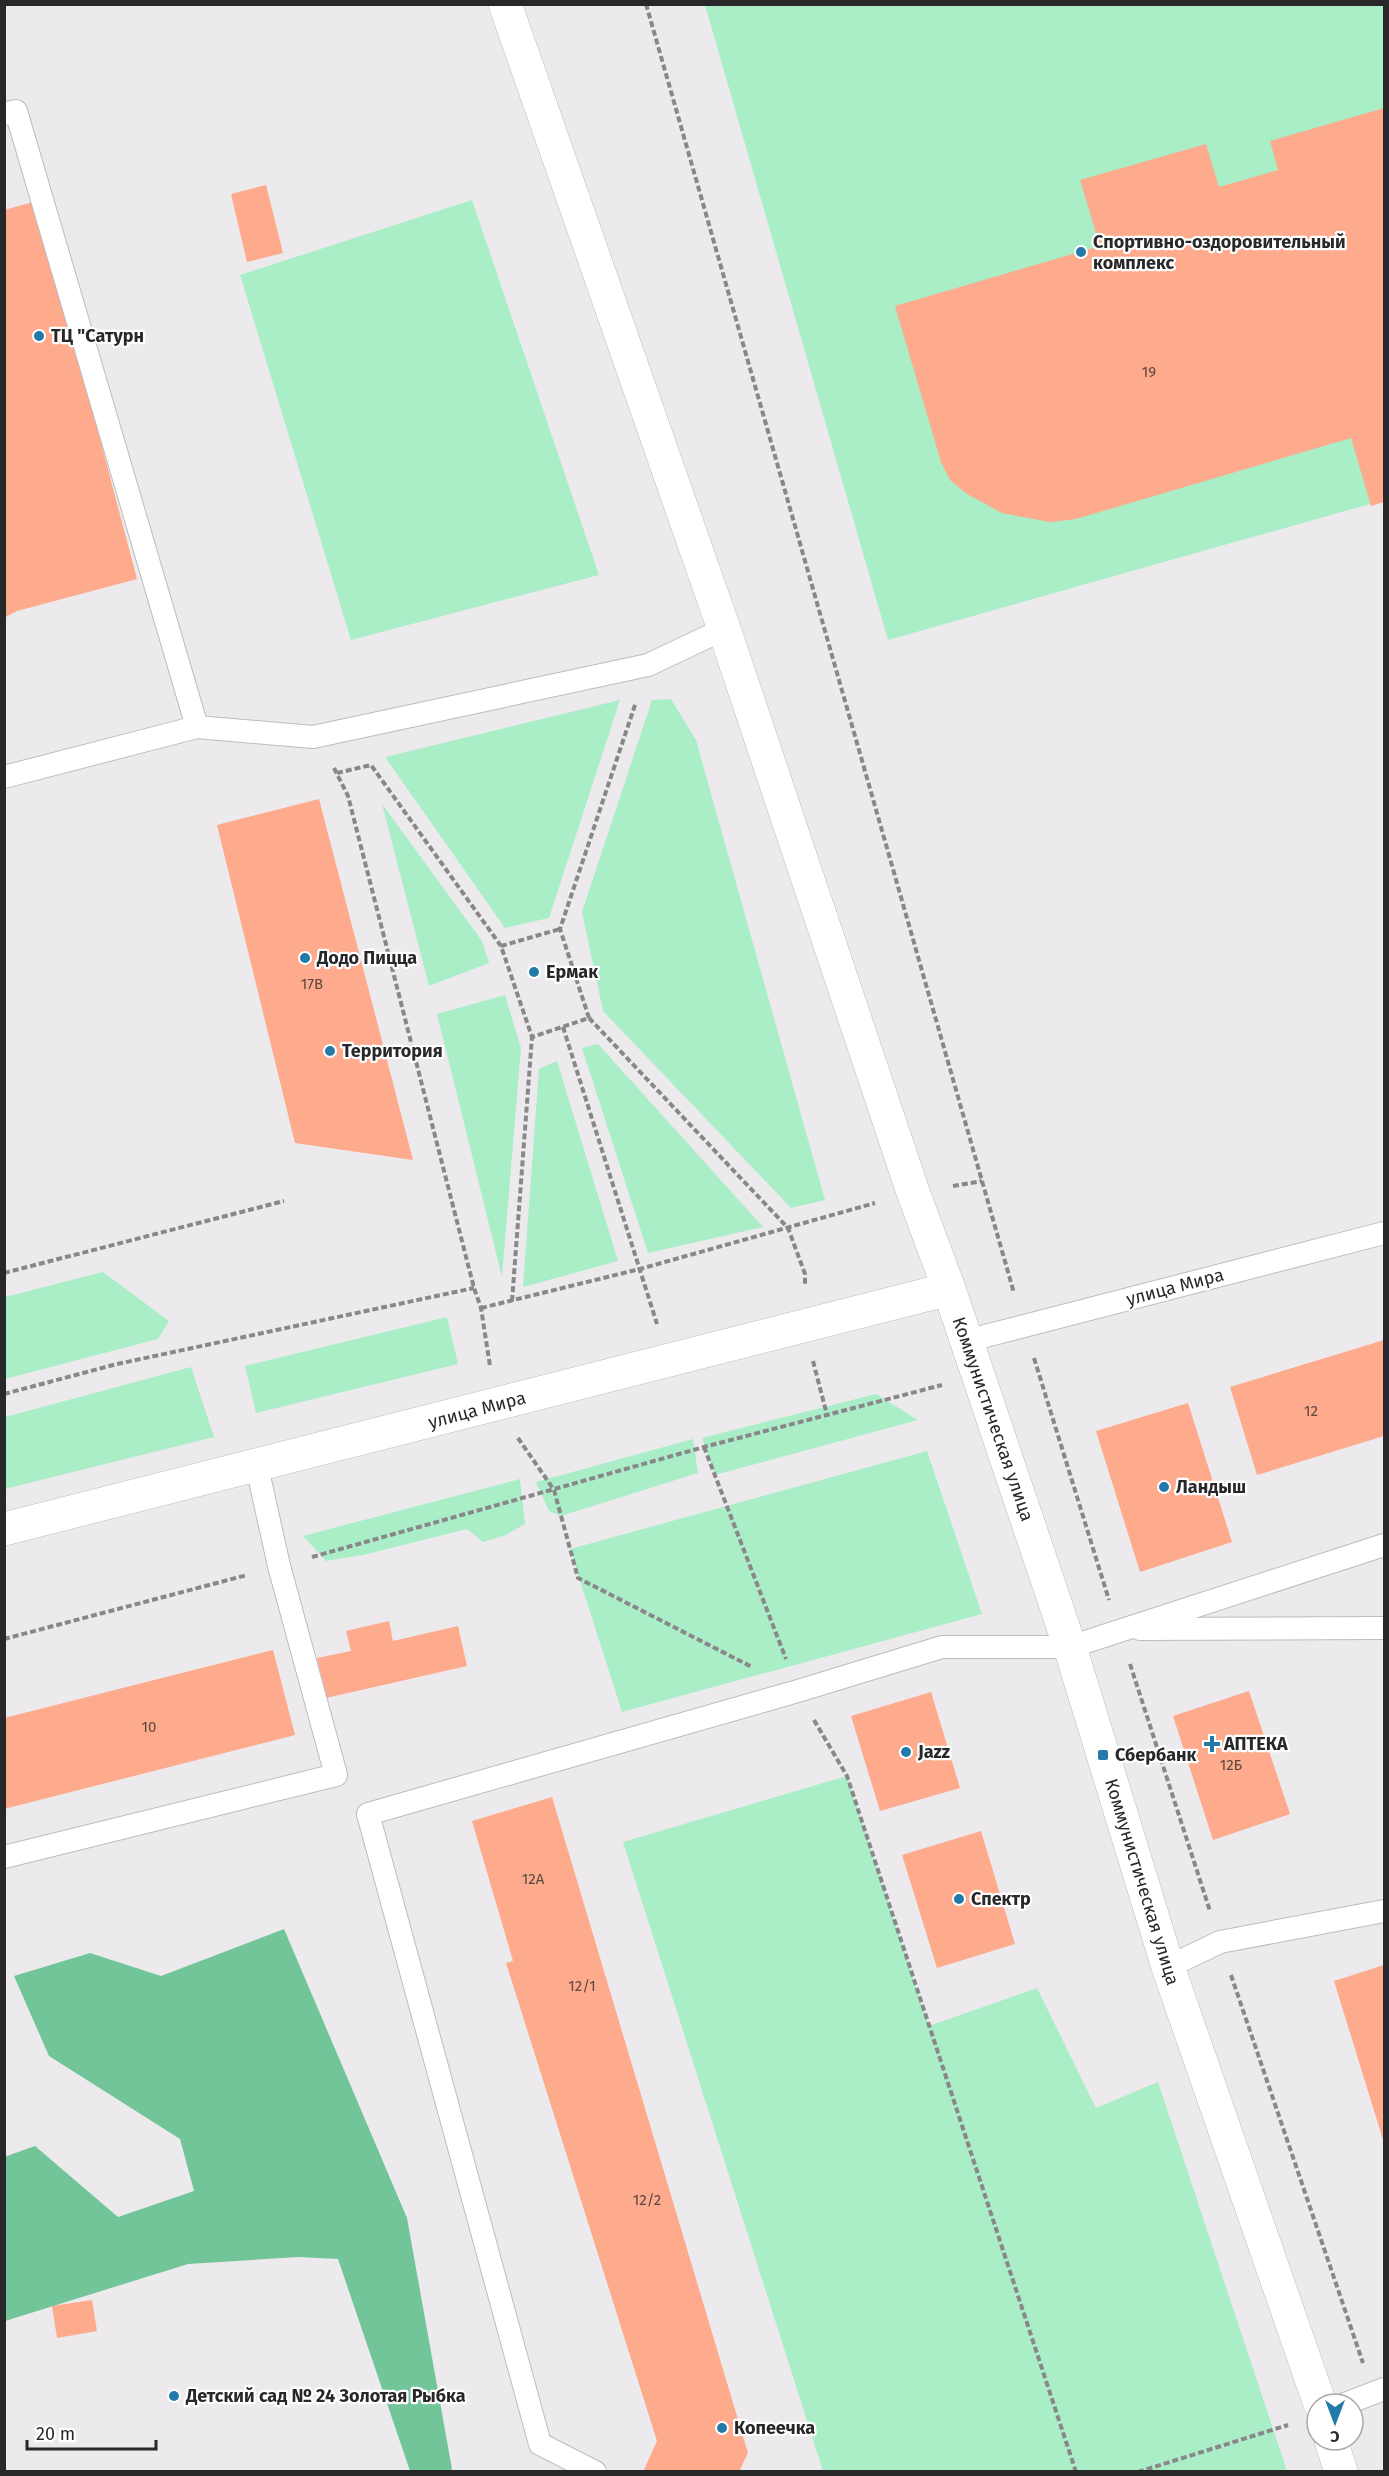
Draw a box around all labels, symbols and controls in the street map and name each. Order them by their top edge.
place label: Спортивно-оздоровительный комплекс [1093,231,1346,274]
marker: Спортивно-оздоровительный комплекс [1074,245,1088,259]
place label: ТЦ "Сатурн [51,325,144,347]
marker: ТЦ "Сатурн [32,329,46,343]
house number: 19 [1142,363,1156,381]
place label: Додо Пицца [316,947,417,969]
marker: Додо Пицца [298,951,312,965]
place label: Ермак [546,961,598,983]
marker: Ермак [527,965,541,979]
house number: 17В [301,975,323,993]
place label: Территория [342,1040,443,1062]
marker: Территория [323,1044,337,1058]
street label: улица Мира [1124,1263,1226,1311]
street label: Коммунистическая улица [948,1314,1038,1524]
street label: улица Мира [426,1386,528,1434]
house number: 12 [1304,1402,1318,1420]
place label: Ландыш [1176,1476,1246,1498]
marker: Ландыш [1157,1480,1171,1494]
house number: 10 [142,1718,156,1736]
place label: АПТЕКА [1223,1733,1288,1755]
marker: АПТЕКА [1205,1737,1219,1751]
place label: Jazz [917,1741,950,1763]
place label: Сбербанк [1115,1744,1197,1766]
marker: Jazz [899,1745,913,1759]
marker: Сбербанк [1096,1748,1110,1762]
house number: 12Б [1220,1756,1243,1774]
street label: Коммунистическая улица [1100,1776,1184,1988]
house number: 12А [522,1870,545,1888]
place label: Спектр [971,1888,1031,1910]
marker: Спектр [952,1892,966,1906]
house number: 12/1 [568,1977,596,1995]
house number: 12/2 [633,2191,661,2209]
place label: Детский сад № 24 Золотая Рыбка [185,2385,466,2407]
marker: Детский сад № 24 Золотая Рыбка [167,2389,181,2403]
north arrow [1305,2392,1365,2452]
scale bar [27,2413,156,2451]
place label: Копеечка [734,2417,815,2439]
marker: Копеечка [715,2421,729,2435]
text: 20 m [36,2423,75,2445]
text: С [1330,2427,1340,2446]

